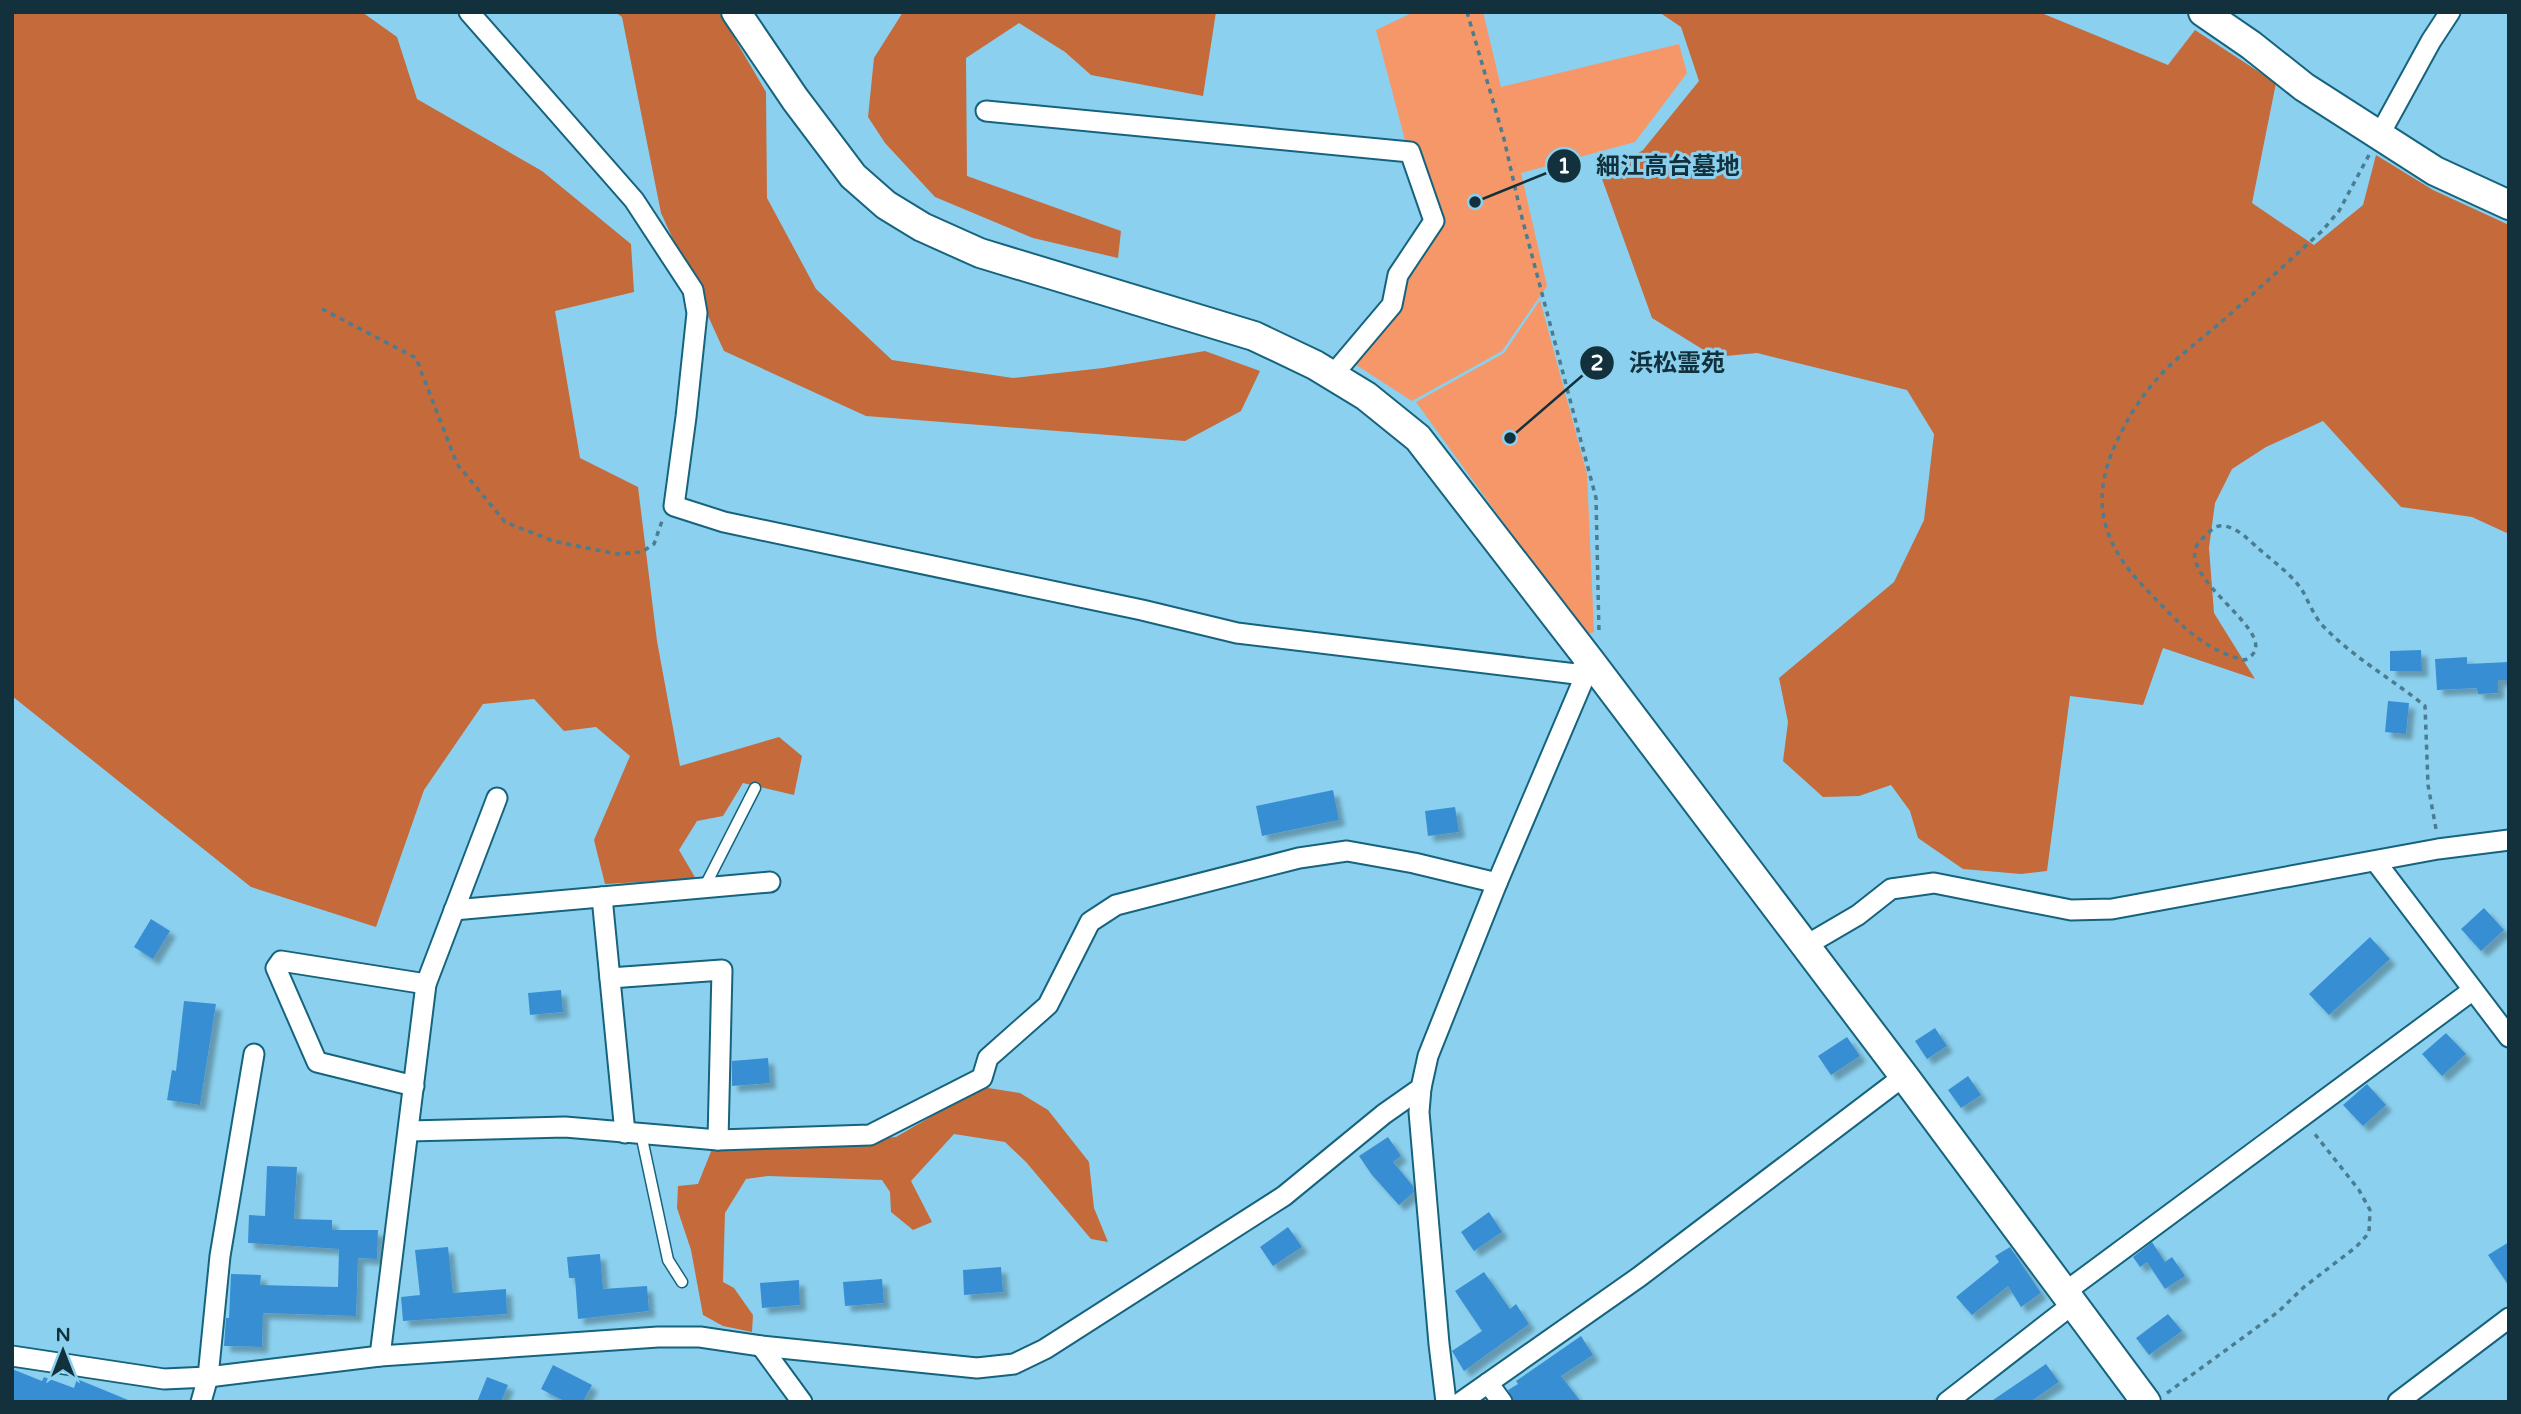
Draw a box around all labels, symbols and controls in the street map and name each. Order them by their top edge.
callout: 細江高台墓地 [1547,143,1754,188]
text: 細江高台墓地 [1596,152,1740,181]
text: 1 [1557,154,1571,179]
callout: 浜松霊苑 [1580,340,1739,385]
text: 浜松霊苑 [1629,349,1725,378]
text: 2 [1590,351,1604,376]
north arrow [28,1316,98,1386]
text: N [55,1324,71,1346]

